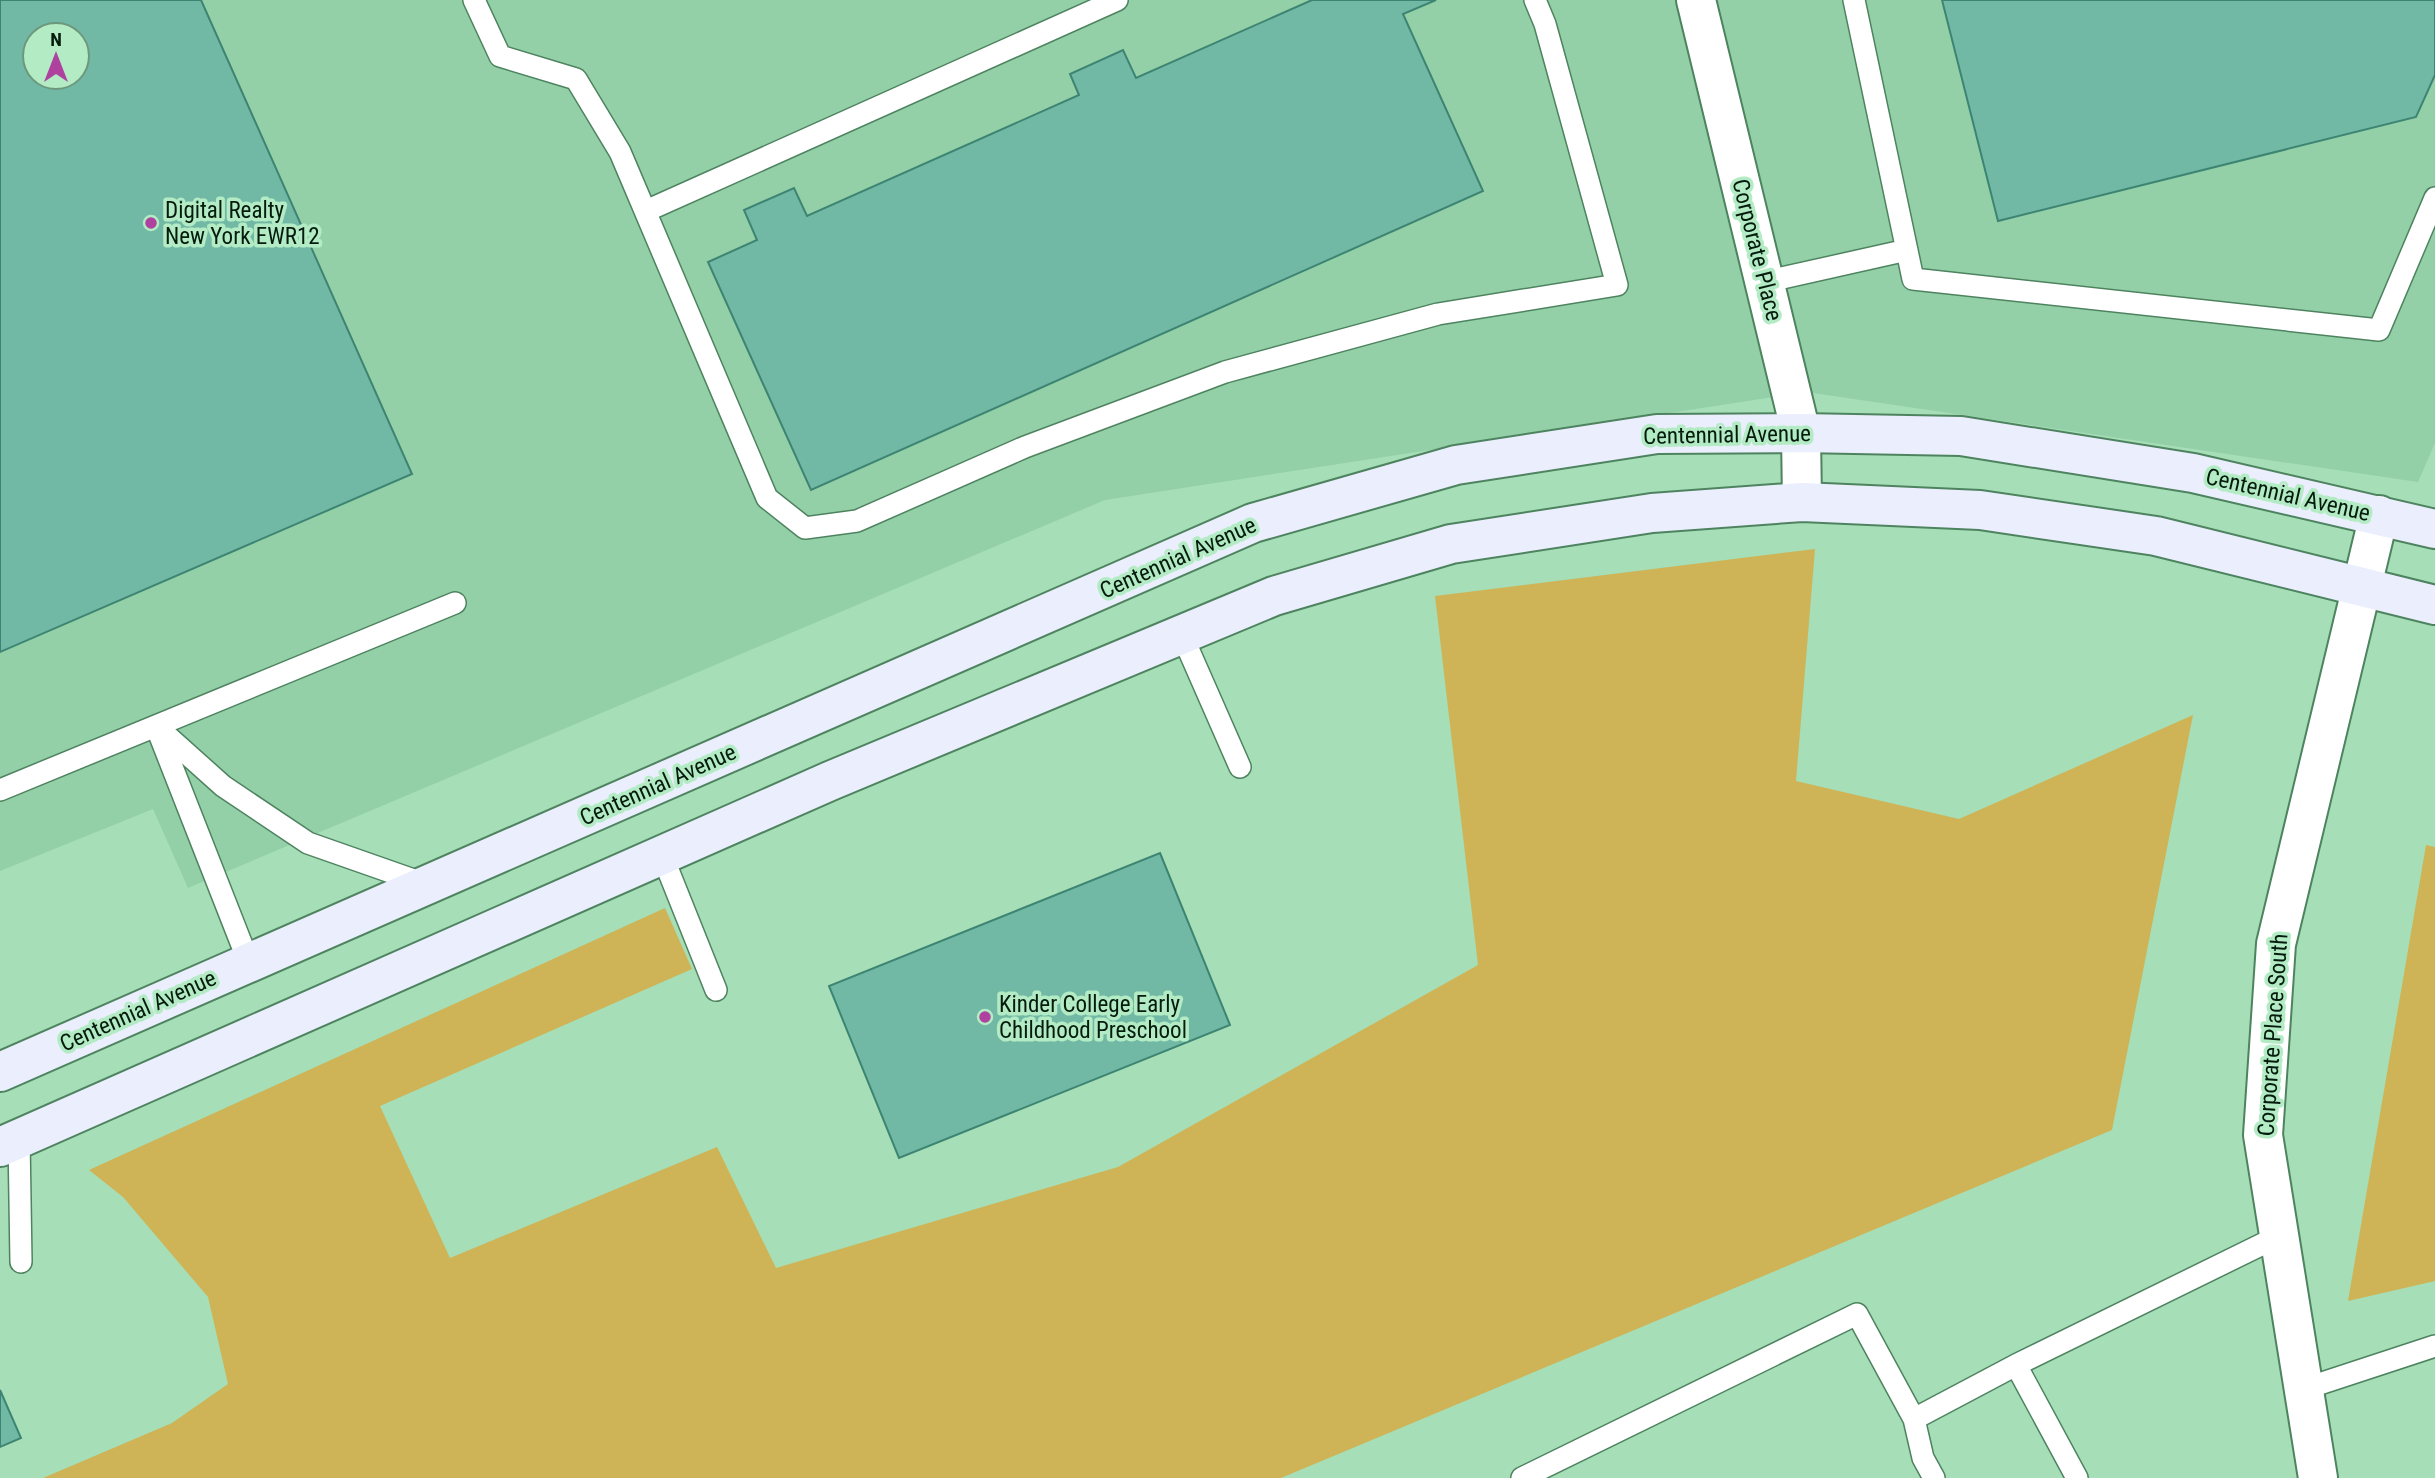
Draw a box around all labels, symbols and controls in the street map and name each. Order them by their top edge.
north arrow [21,21,91,91]
text: N [50,28,62,51]
street label: Corporate Place [1726,176,1788,324]
place label: Digital Realty New York EWR12 [165,197,320,250]
marker: Digital Realty New York EWR12 [143,215,159,231]
street label: Centennial Avenue [1643,420,1811,450]
street label: Centennial Avenue [2203,463,2373,527]
street label: Centennial Avenue [1096,512,1260,604]
street label: Centennial Avenue [576,739,740,831]
street label: Corporate Place South [2252,933,2294,1137]
street label: Centennial Avenue [56,965,220,1057]
place label: Kinder College Early Childhood Preschool [999,991,1187,1044]
marker: Kinder College Early Childhood Preschool [977,1009,993,1025]

